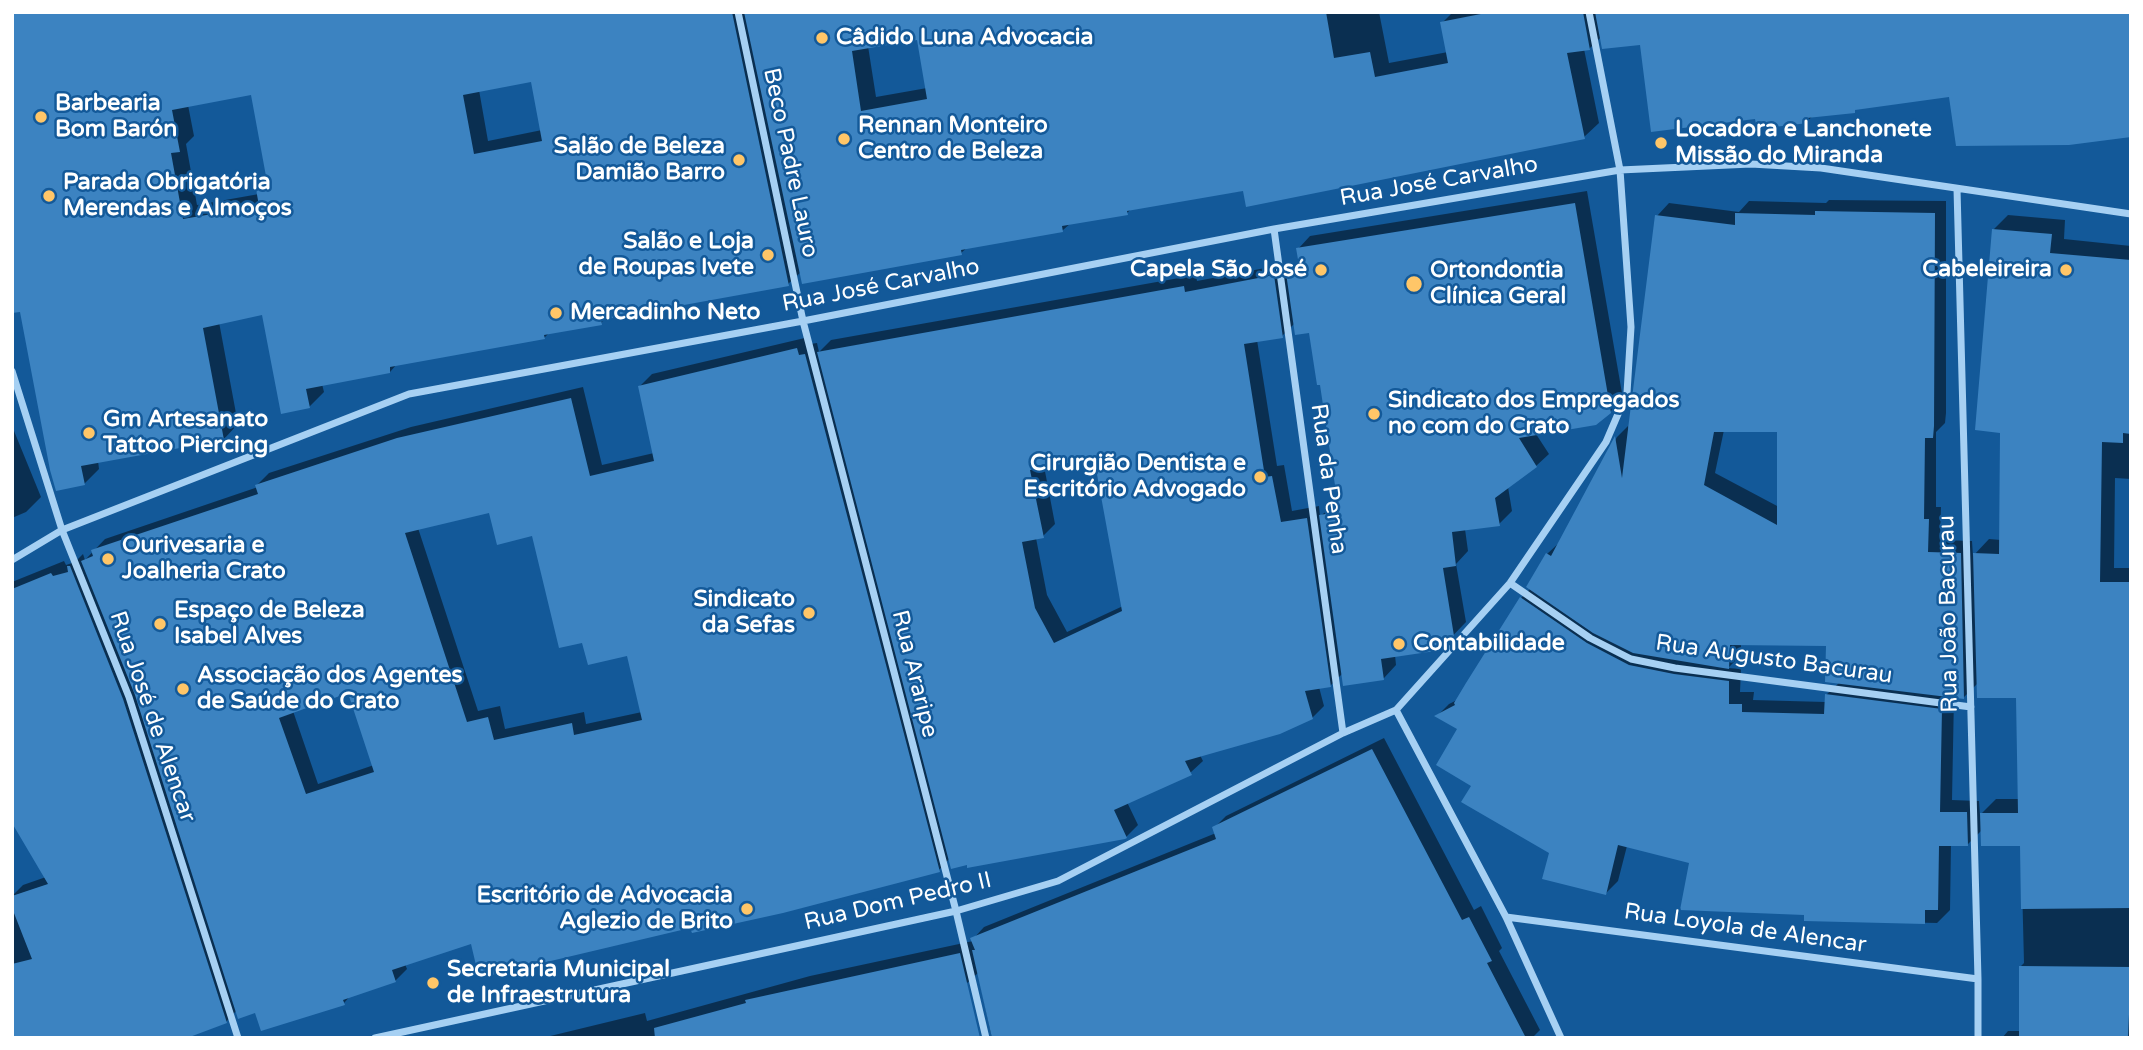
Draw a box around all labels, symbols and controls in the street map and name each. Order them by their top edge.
place label: Câdido Luna Advocacia [836,24,1093,52]
marker: Câdido Luna Advocacia [814,30,830,46]
street label: Beco Padre Lauro [756,66,824,260]
place label: Barbearia Bom Barón [55,90,177,144]
marker: Barbearia Bom Barón [33,109,49,125]
place label: Rennan Monteiro Centro de Beleza [858,112,1048,166]
place label: Locadora e Lanchonete Missão do Miranda [1675,116,1932,170]
marker: Rennan Monteiro Centro de Beleza [836,131,852,147]
place label: Salão de Beleza Damião Barro [554,133,725,187]
marker: Locadora e Lanchonete Missão do Miranda [1653,135,1669,151]
street label: Rua José Carvalho [1338,151,1540,213]
marker: Salão de Beleza Damião Barro [731,152,747,168]
place label: Parada Obrigatória Merendas e Almoços [63,169,292,223]
marker: Parada Obrigatória Merendas e Almoços [41,188,57,204]
place label: Salão e Loja de Roupas Ivete [579,228,754,282]
marker: Salão e Loja de Roupas Ivete [760,247,776,263]
street label: Rua José Carvalho [780,253,982,319]
place label: Capela São José [1130,256,1307,284]
place label: Cabeleireira [1922,256,2052,284]
place label: Ortondontia Clínica Geral [1430,257,1566,311]
marker: Capela São José [1313,262,1329,278]
marker: Cabeleireira [2058,262,2074,278]
marker: Ortondontia Clínica Geral [1404,274,1424,294]
place label: Mercadinho Neto [570,299,761,327]
marker: Mercadinho Neto [548,305,564,321]
place label: Sindicato dos Empregados no com do Crato [1388,387,1680,441]
street label: Rua da Penha [1304,402,1352,556]
place label: Gm Artesanato Tattoo Piercing [103,406,268,460]
marker: Sindicato dos Empregados no com do Crato [1366,406,1382,422]
marker: Gm Artesanato Tattoo Piercing [81,425,97,441]
place label: Cirurgião Dentista e Escritório Advogado [1023,450,1246,504]
marker: Cirurgião Dentista e Escritório Advogado [1252,469,1268,485]
street label: Rua João Bacurau [1933,515,1965,713]
place label: Ourivesaria e Joalheria Crato [122,532,286,586]
marker: Ourivesaria e Joalheria Crato [100,551,116,567]
place label: Sindicato da Sefas [694,586,795,640]
place label: Espaço de Beleza Isabel Alves [174,597,365,651]
marker: Sindicato da Sefas [801,605,817,621]
street label: Rua José de Alencar [103,608,201,826]
street label: Rua Araripe [885,608,943,740]
marker: Espaço de Beleza Isabel Alves [152,616,168,632]
place label: Contabilidade [1413,630,1565,658]
street label: Rua Augusto Bacurau [1654,630,1894,690]
marker: Contabilidade [1391,636,1407,652]
place label: Associação dos Agentes de Saúde do Crato [197,662,463,716]
marker: Associação dos Agentes de Saúde do Crato [175,681,191,697]
street label: Rua Dom Pedro II [802,867,994,937]
place label: Escritório de Advocacia Aglezio de Brito [477,882,733,936]
street label: Rua Loyola de Alencar [1622,898,1868,960]
marker: Escritório de Advocacia Aglezio de Brito [739,901,755,917]
place label: Secretaria Municipal de Infraestrutura [447,956,670,1010]
marker: Secretaria Municipal de Infraestrutura [425,975,441,991]

